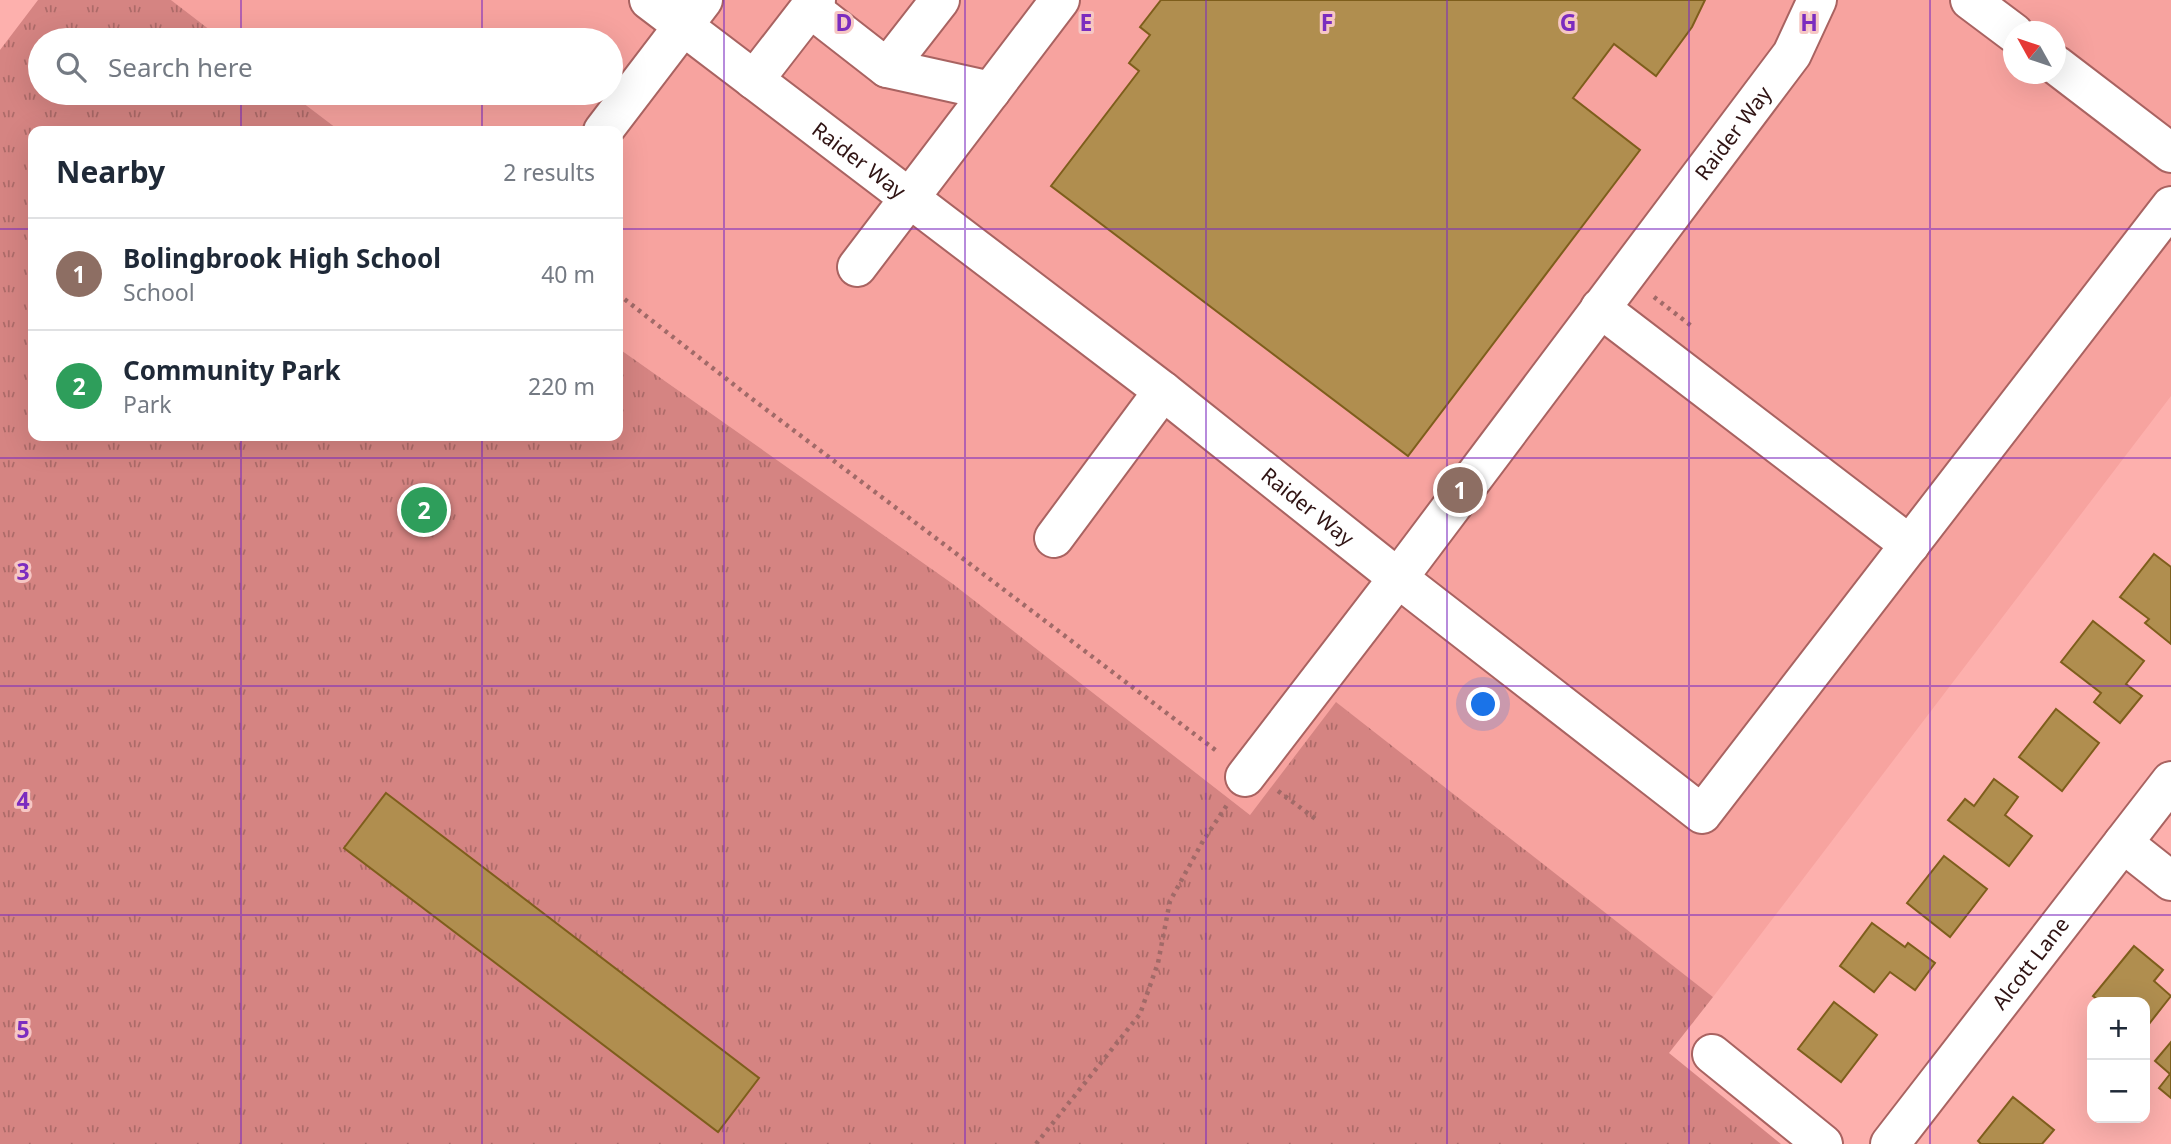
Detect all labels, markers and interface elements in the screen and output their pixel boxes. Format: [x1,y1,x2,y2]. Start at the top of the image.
text: D [836,6,852,38]
text: E [1080,6,1092,38]
text: F [1321,6,1333,38]
text: G [1560,6,1576,38]
text: H [1800,6,1818,38]
north arrow [2003,21,2066,84]
search box [28,28,623,105]
icon: search [52,48,90,86]
text: Search here [108,49,253,85]
street label: Raider Way [1688,80,1777,186]
street label: Raider Way [807,115,912,205]
text: Nearby [56,151,165,192]
text: 2 results [503,156,595,188]
text: Bolingbrook High School [123,240,441,276]
text: 1 [72,258,86,290]
text: 40 m [541,258,595,290]
text: School [123,276,195,308]
text: Community Park [123,352,341,388]
text: 2 [72,370,86,402]
text: 220 m [528,370,595,402]
text: Park [123,388,172,420]
street label: Raider Way [1256,461,1360,552]
pin: 1 [1437,464,1483,516]
pin: 2 [401,484,447,536]
text: 3 [16,555,30,587]
your location [1466,687,1500,721]
text: 4 [16,784,30,816]
street label: Alcott Lane [1985,911,2075,1015]
map controls [2087,997,2150,1123]
button: + [2087,997,2150,1060]
text: 5 [16,1013,30,1045]
button: − [2087,1060,2150,1123]

